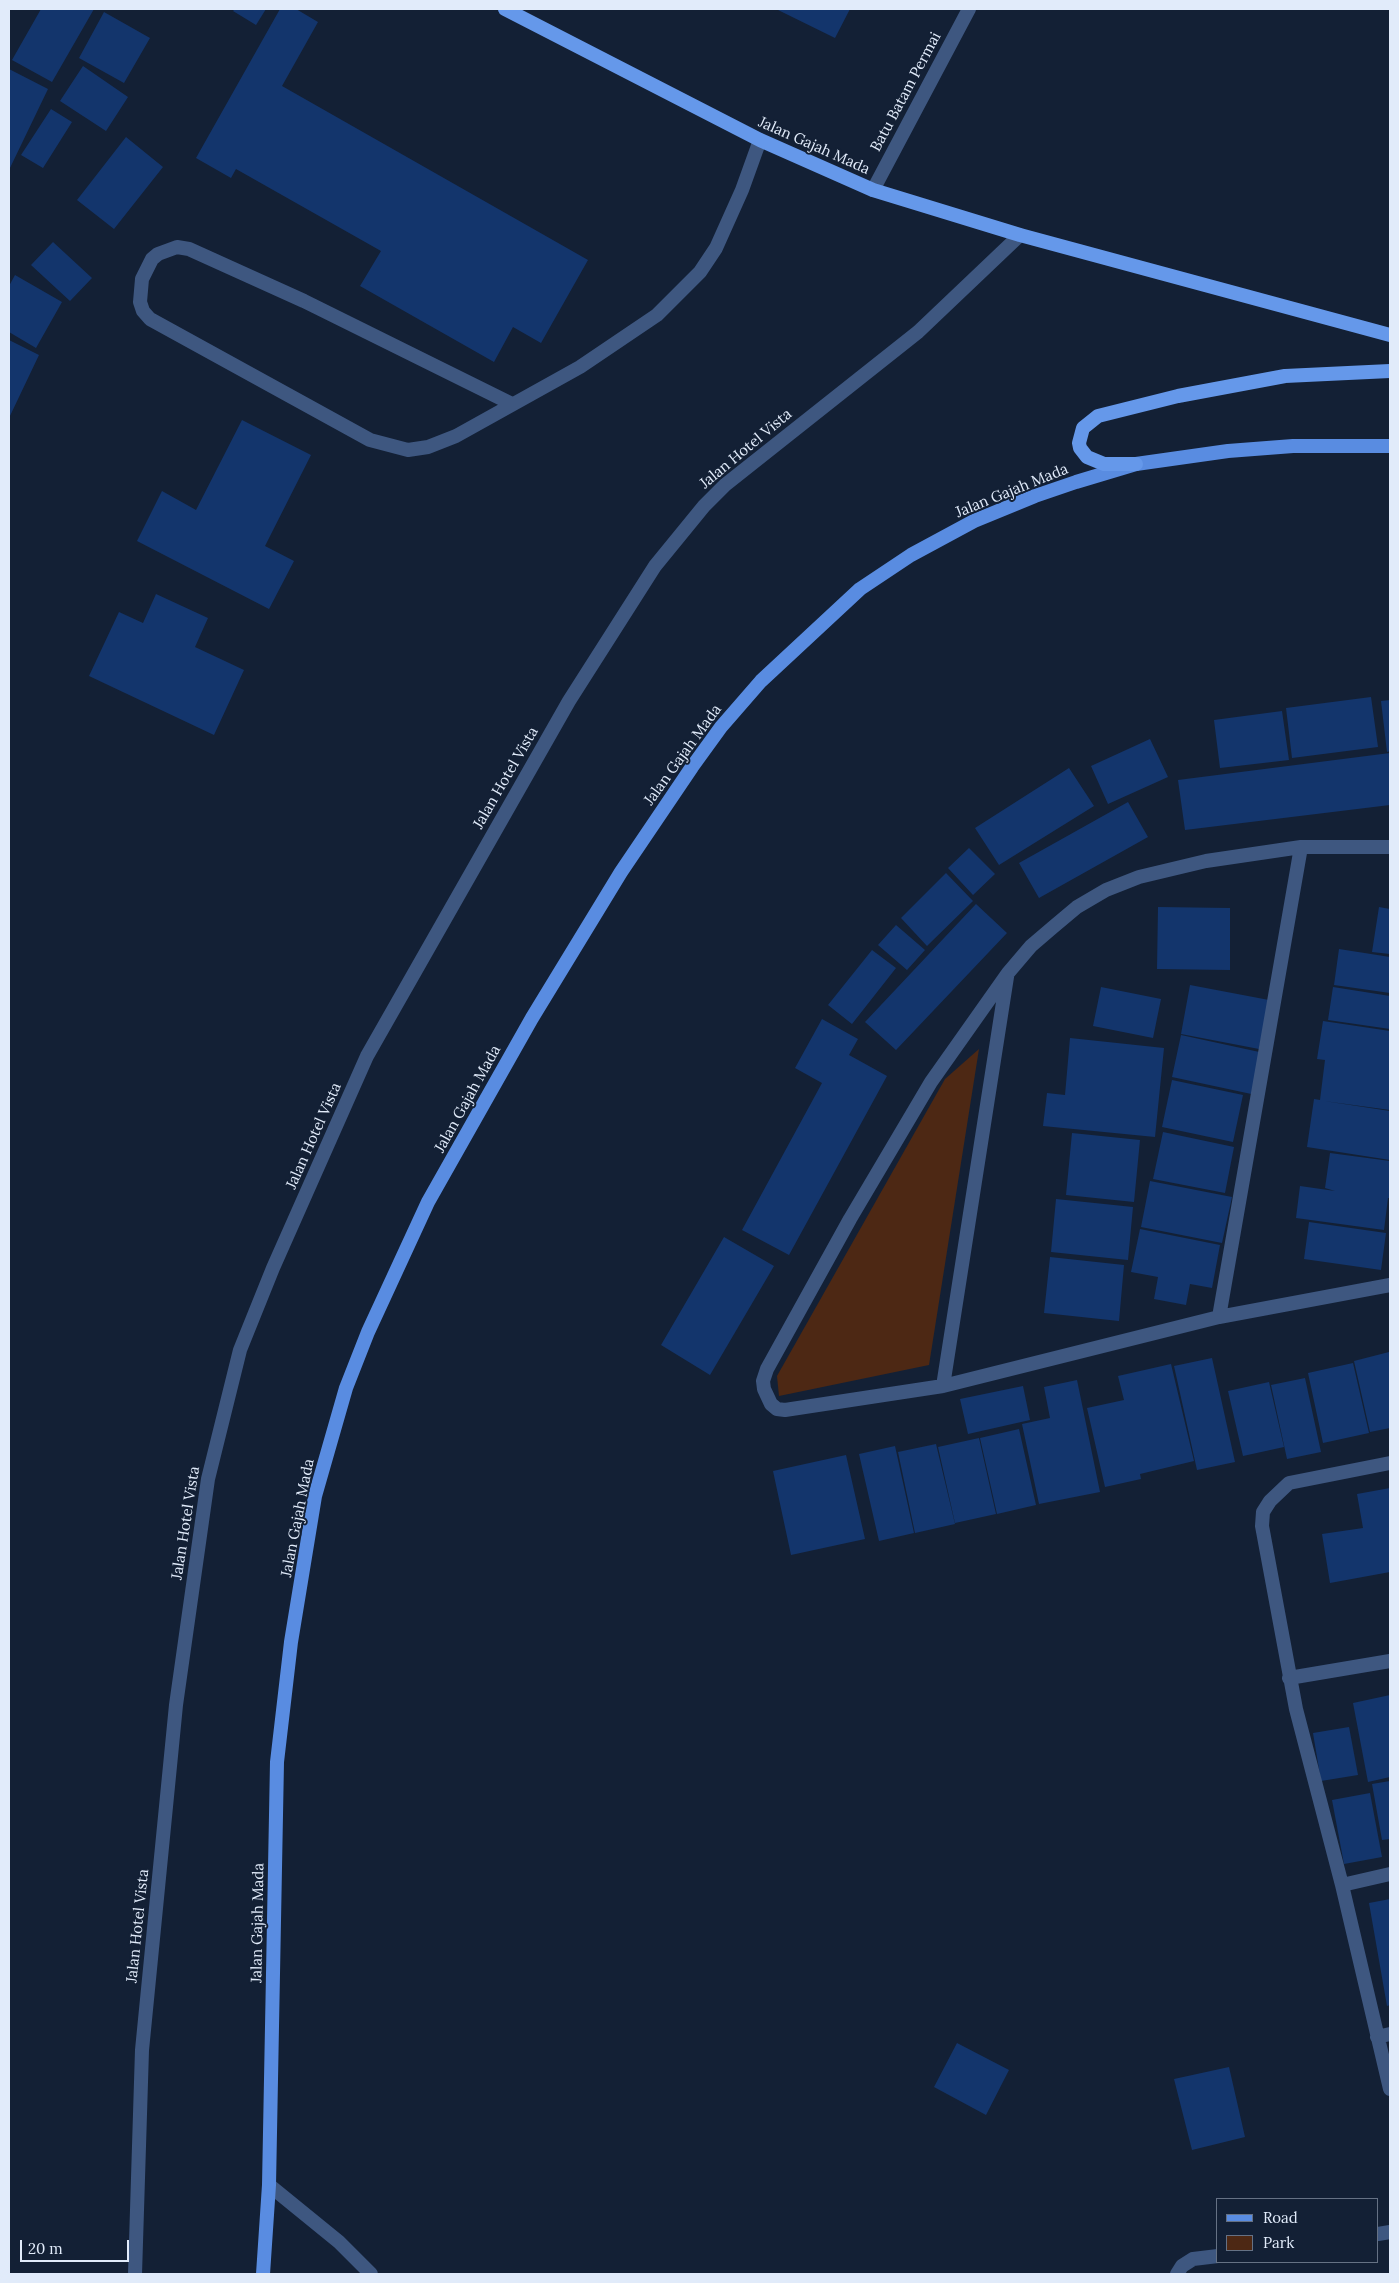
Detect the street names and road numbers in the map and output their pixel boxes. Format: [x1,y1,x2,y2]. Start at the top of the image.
street label: Batu Batam Permai [867,29,945,155]
street label: Jalan Gajah Mada [756,113,872,179]
street label: Jalan Hotel Vista [696,405,796,493]
street label: Jalan Gajah Mada [953,460,1071,522]
street label: Jalan Gajah Mada [640,701,726,809]
street label: Jalan Hotel Vista [470,724,542,832]
street label: Jalan Gajah Mada [431,1042,505,1156]
street label: Jalan Hotel Vista [283,1080,345,1192]
street label: Jalan Gajah Mada [278,1457,318,1579]
street label: Jalan Hotel Vista [168,1465,204,1581]
street label: Jalan Gajah Mada [248,1863,268,1983]
street label: Jalan Hotel Vista [123,1868,153,1984]

